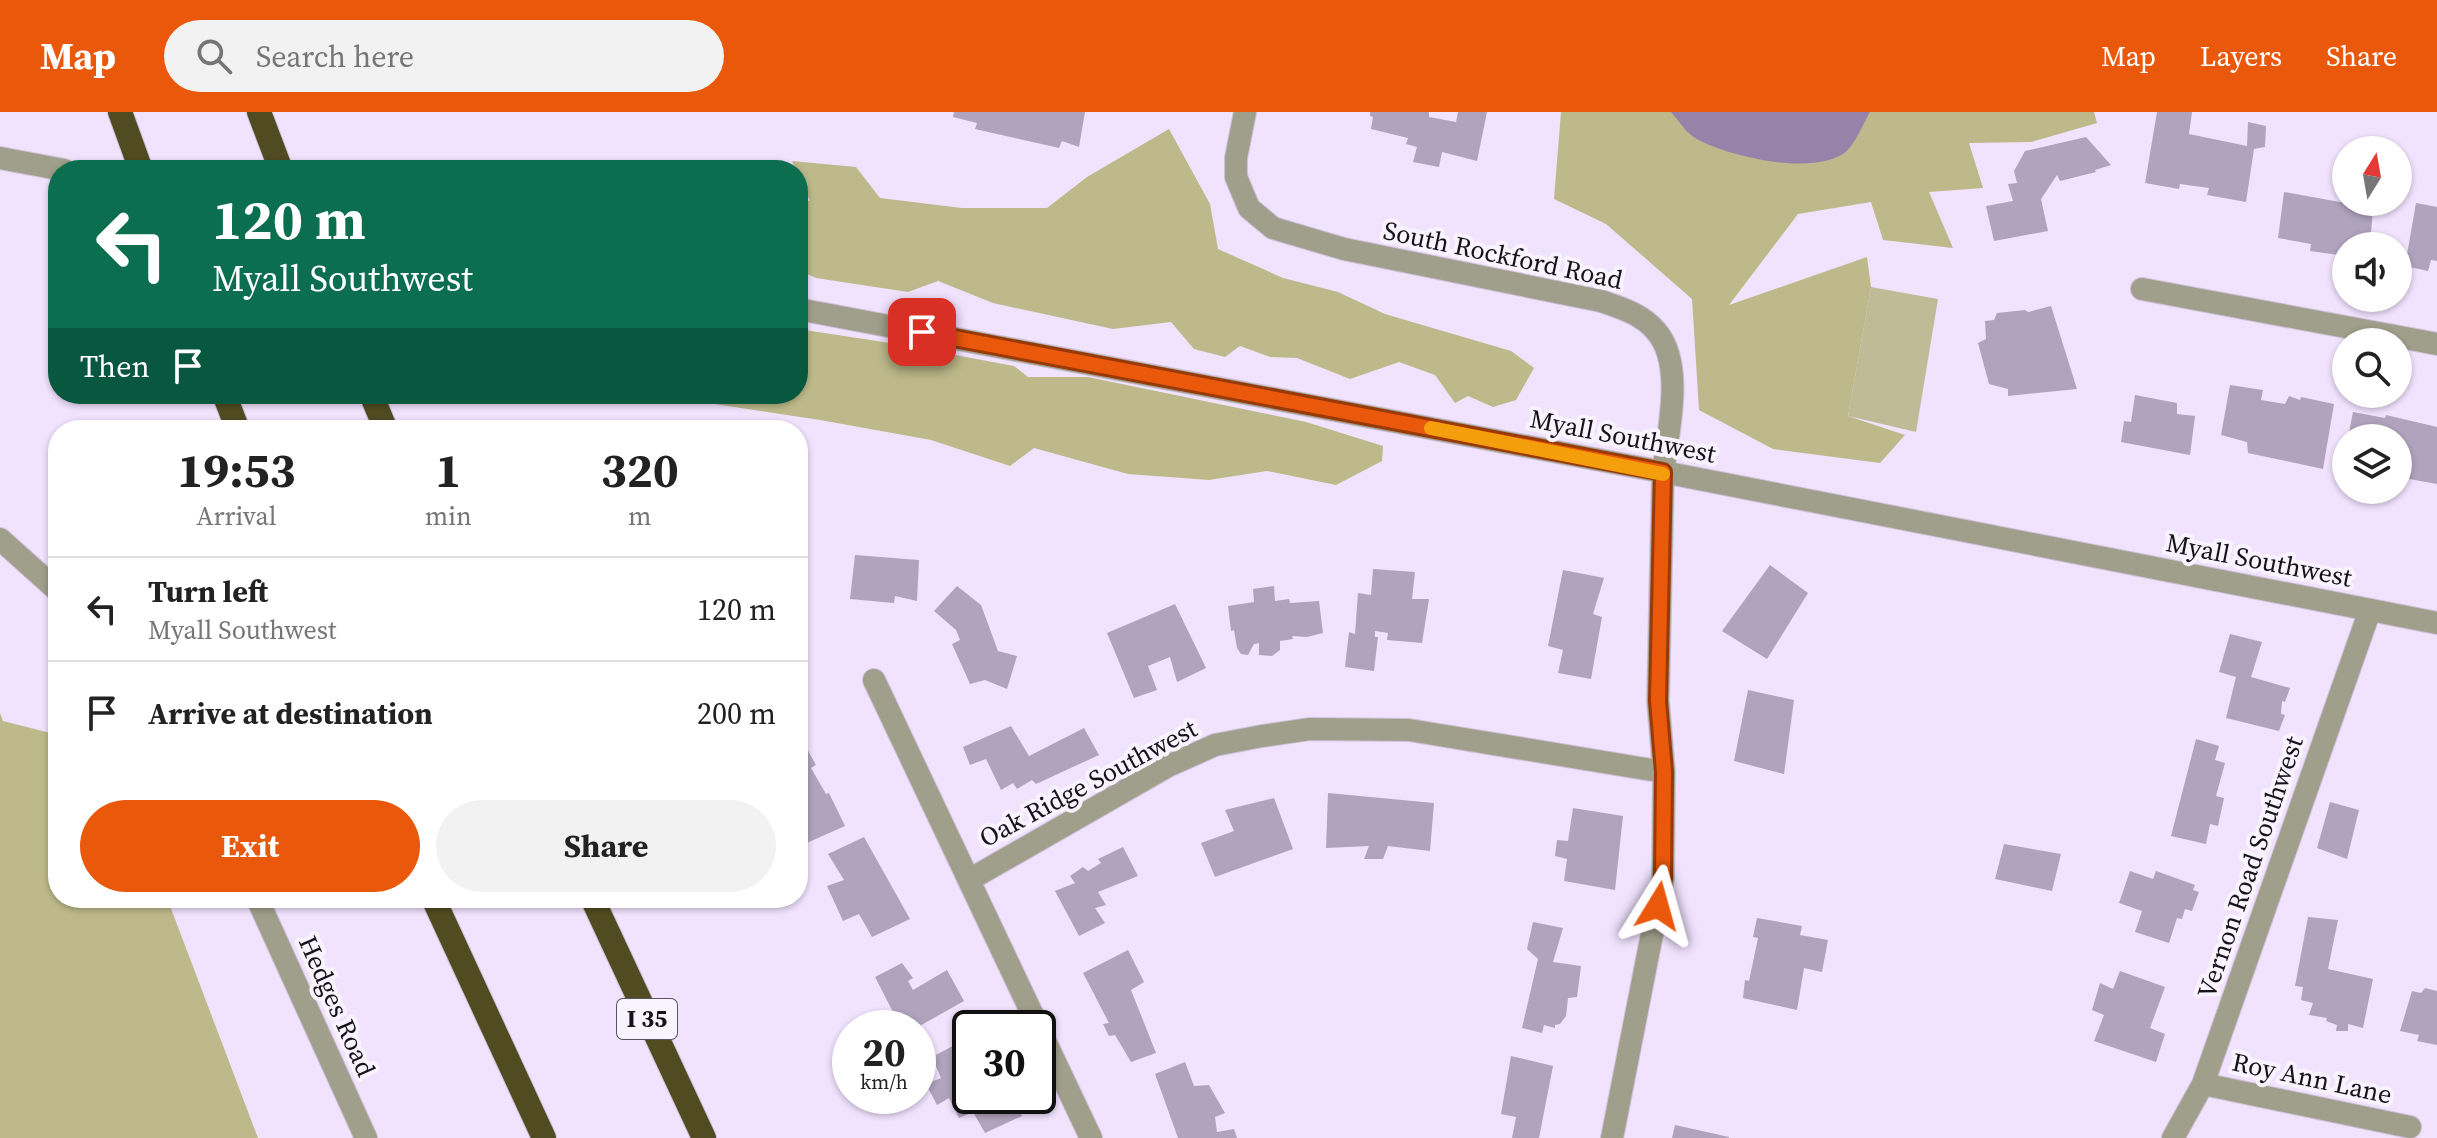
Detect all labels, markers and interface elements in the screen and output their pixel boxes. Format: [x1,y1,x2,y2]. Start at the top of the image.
search box [164,20,724,92]
text: Map [40,30,116,82]
icon: search [192,34,236,78]
text: Search here [256,36,414,77]
text: Map [2101,37,2156,75]
text: Layers [2200,37,2282,75]
text: Share [2326,37,2397,75]
north arrow [2332,136,2412,216]
map controls [2332,136,2412,504]
text: 120 m [212,181,366,258]
icon: left [80,192,184,296]
street label: South Rockford Road [1380,212,1626,298]
button: sound [2332,232,2412,312]
text: Myall Southwest [212,254,473,303]
pin [888,298,956,366]
icon: arrive [900,310,944,354]
button: search [2332,328,2412,408]
icon: arrive [166,344,210,388]
text: Then [80,346,150,387]
street label: Myall Southwest [1527,400,1719,472]
button: layers [2332,424,2412,504]
text: 19:53 [177,437,296,503]
text: 1 [435,437,461,503]
text: 320 [601,437,679,503]
text: Arrival [196,498,277,534]
text: min [425,498,472,534]
text: m [628,498,652,534]
street label: Myall Southwest [2163,524,2355,596]
text: Turn left [148,571,268,612]
icon: left [80,587,124,631]
text: 120 m [697,589,776,630]
text: Myall Southwest [148,612,336,648]
icon: arrive [80,691,124,735]
text: Arrive at destination [148,693,433,734]
text: 200 m [697,693,776,734]
street label: Oak Ridge Southwest [973,710,1204,856]
street label: Vernon Road Southwest [2188,731,2312,1003]
button: Exit [80,800,420,892]
button: Share [436,800,776,892]
position arrow [1616,864,1700,948]
street label: Hedges Road [290,930,384,1082]
road number: I 35 [617,999,677,1039]
speed limit sign: 30 [952,1010,1056,1114]
text: 20 [862,1025,906,1079]
street label: Roy Ann Lane [2229,1043,2395,1113]
text: km/h [860,1068,908,1096]

